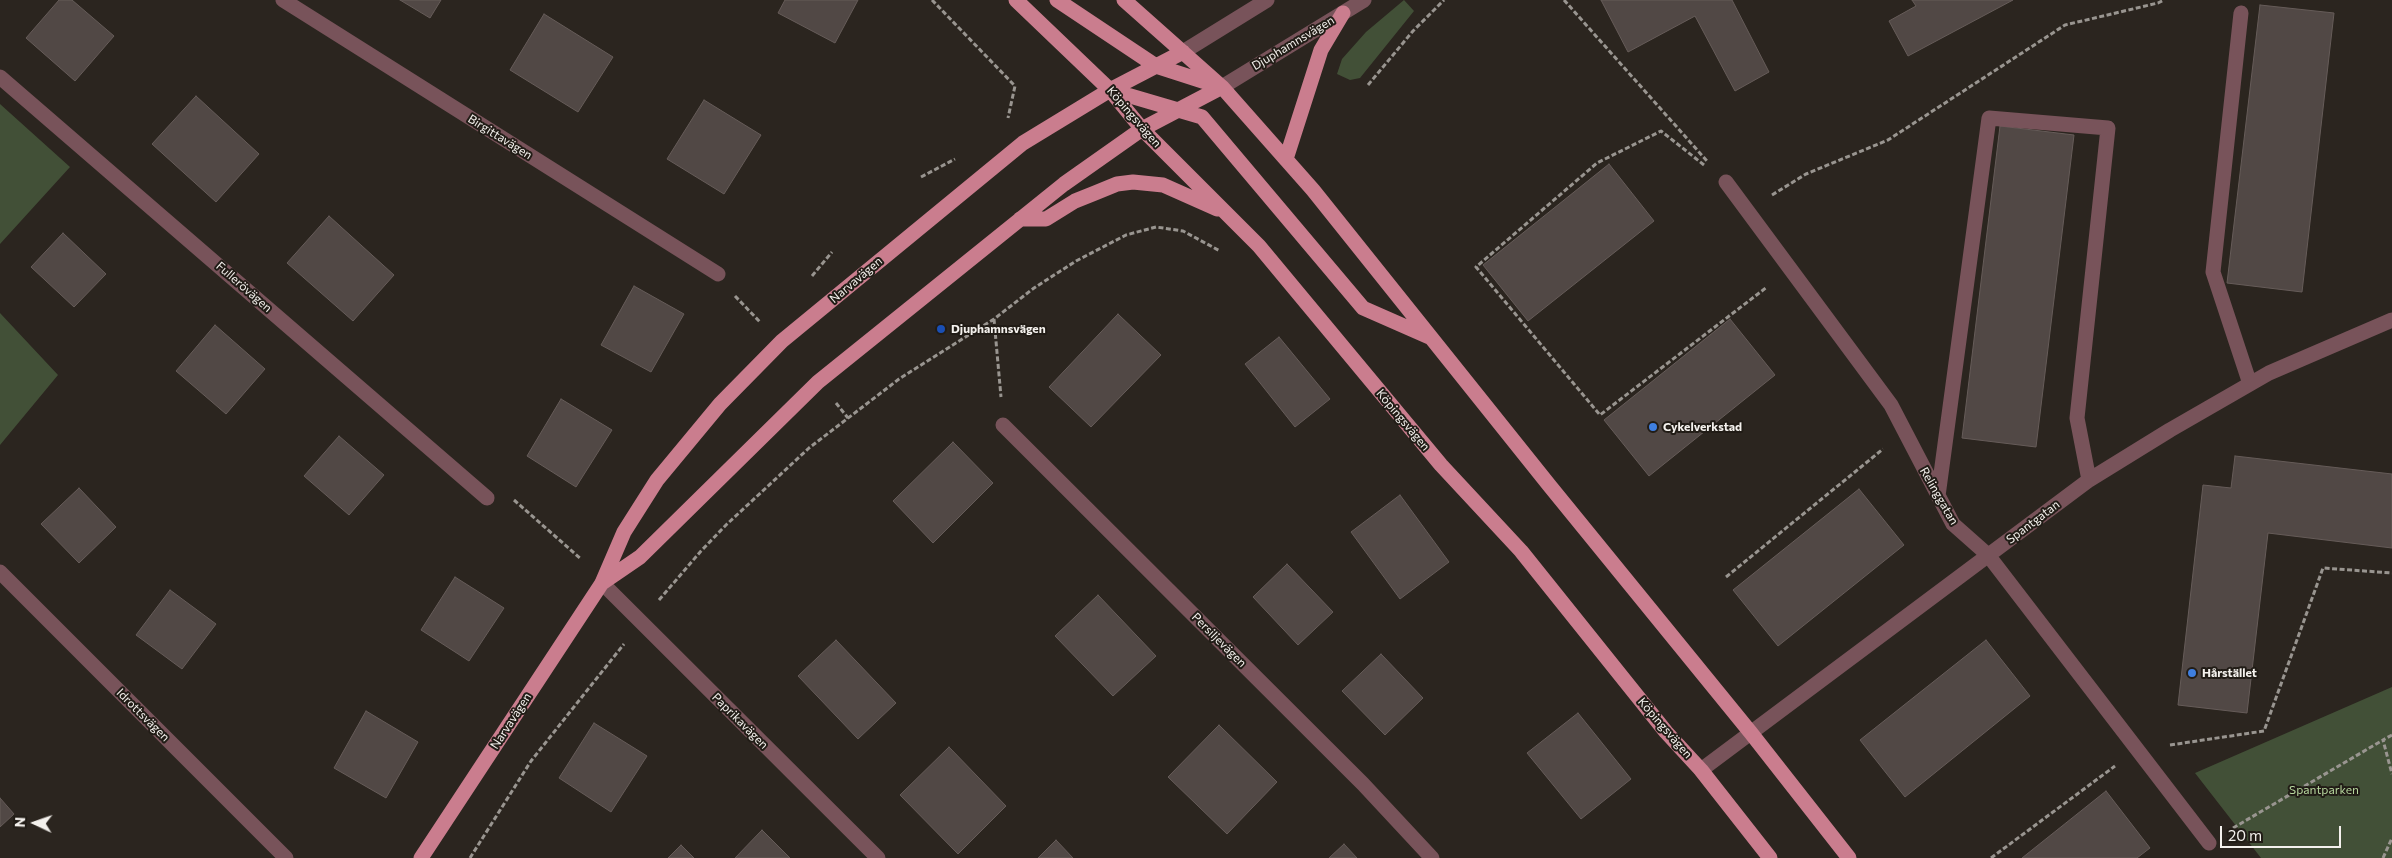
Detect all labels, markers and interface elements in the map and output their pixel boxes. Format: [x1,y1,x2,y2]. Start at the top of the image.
street label: Djuphamnsvägen [1249,13,1337,73]
street label: Köpingsvägen [1104,84,1164,150]
street label: Birgittavägen [465,112,535,162]
street label: Narvavägen [827,254,885,306]
street label: Fullerövägen [213,259,275,315]
place label: Djuphamnsvägen [951,322,1046,336]
marker: Djuphamnsvägen [935,323,947,335]
street label: Köpingsvägen [1373,386,1433,454]
place label: Cykelverkstad [1663,420,1742,434]
marker: Cykelverkstad [1647,421,1659,433]
street label: Relinggatan [1917,465,1961,527]
street label: Spantgatan [2004,497,2062,547]
street label: Persiljevägen [1189,610,1249,670]
place label: Hårstället [2202,666,2257,680]
marker: Hårstället [2186,667,2198,679]
street label: Idrottsvägen [114,686,172,744]
street label: Narvavägen [487,690,535,752]
street label: Paprikavägen [709,690,771,752]
street label: Köpingsvägen [1635,695,1695,761]
park label: Spantparken [2289,783,2359,797]
north arrow [10,798,60,848]
scale bar [2222,816,2343,848]
text: N [11,817,28,828]
text: 20 m [2228,826,2262,844]

